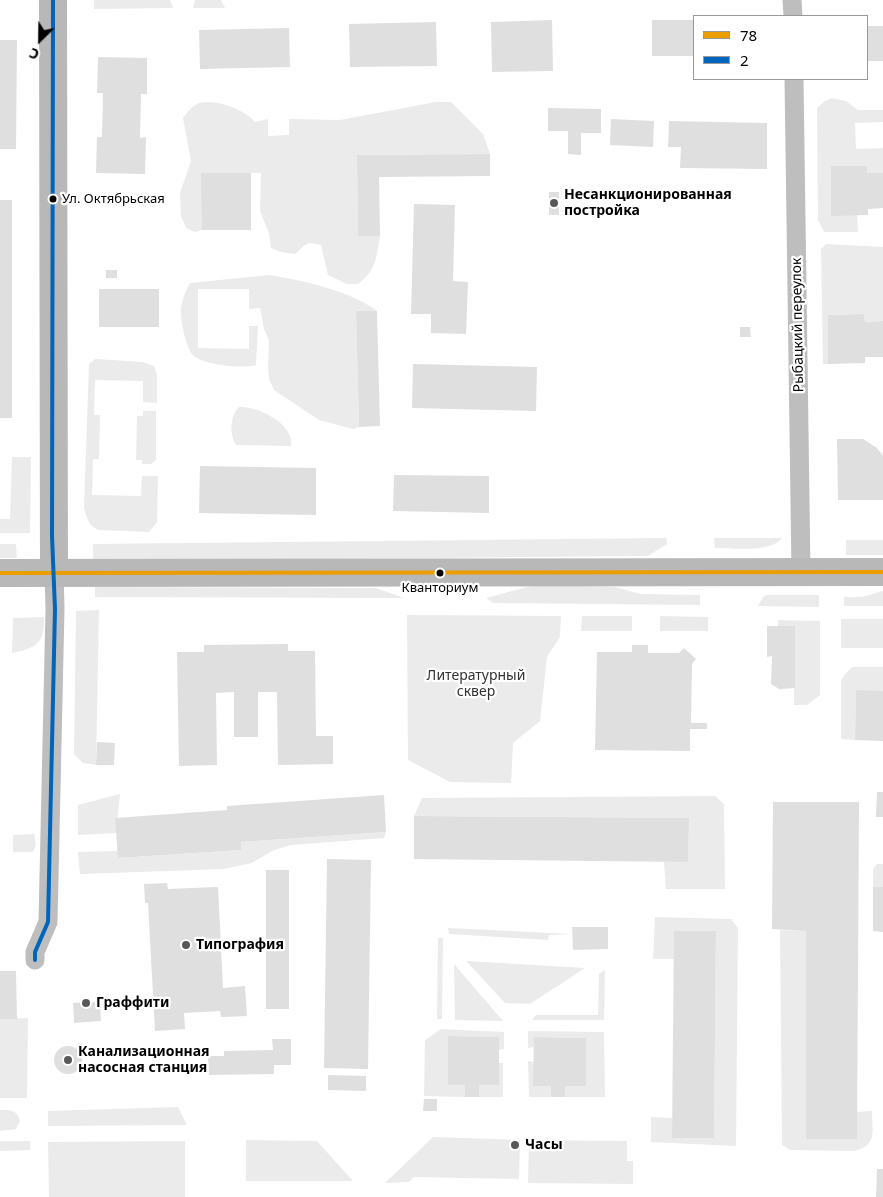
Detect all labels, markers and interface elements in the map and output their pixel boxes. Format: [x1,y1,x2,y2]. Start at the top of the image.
north arrow [15,15,65,65]
legend [693,15,868,80]
text: 78 [740,25,757,45]
text: С [26,44,42,65]
text: 2 [740,50,749,70]
place label: Несанкционированная постройка [564,187,732,220]
place label: Ул. Октябрьская [62,191,165,207]
marker: Ул. Октябрьская [48,194,58,204]
marker: Несанкционированная постройка [548,197,560,209]
street label: Рыбацкий переулок [788,258,808,392]
marker: Кванториум [435,568,445,578]
place label: Кванториум [402,580,478,596]
park label: Литературный сквер [427,668,525,700]
place label: Типография [196,937,284,953]
marker: Типография [180,939,192,951]
place label: Граффити [96,995,169,1011]
marker: Граффити [80,997,92,1009]
place label: Канализационная насосная станция [78,1044,210,1076]
marker: Канализационная насосная станция [62,1054,74,1066]
place label: Часы [525,1137,563,1153]
marker: Часы [509,1139,521,1151]

